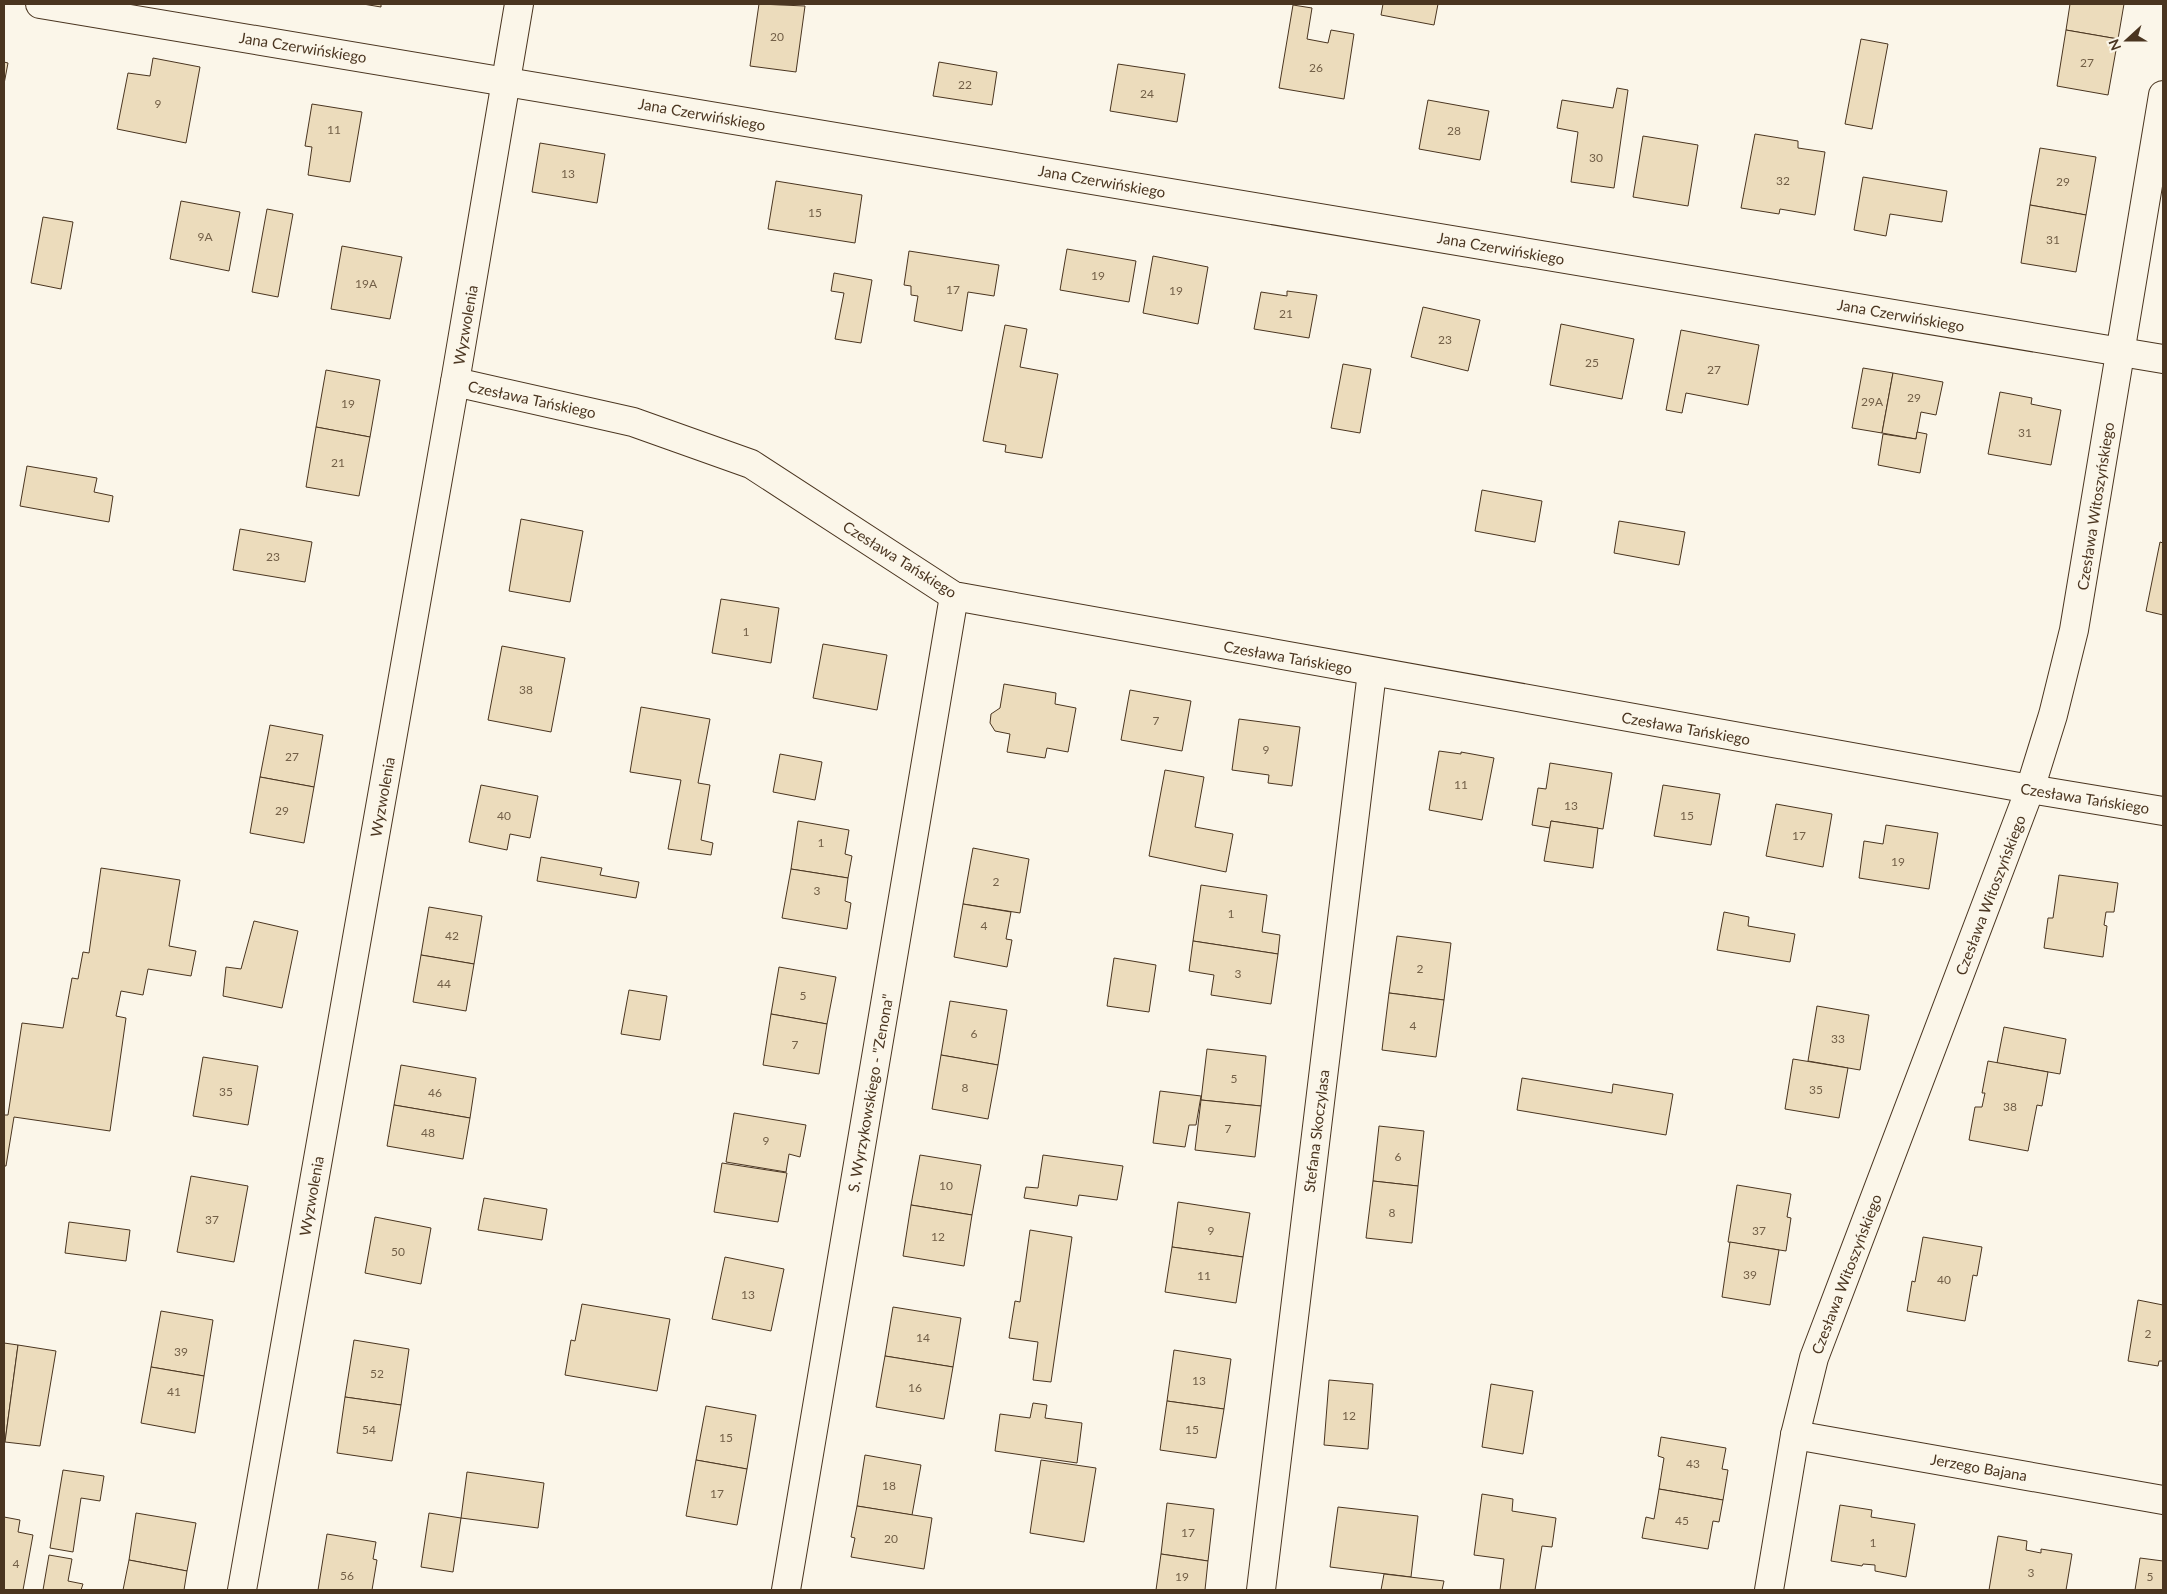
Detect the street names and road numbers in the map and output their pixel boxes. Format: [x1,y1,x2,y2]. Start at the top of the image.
street label: Jana Czerwińskiego [238,28,368,66]
street label: Jana Czerwińskiego [637,94,767,134]
street label: Jana Czerwińskiego [1037,161,1167,201]
street label: Jana Czerwińskiego [1436,228,1566,268]
street label: Wyzwolenia [449,284,481,366]
street label: Jana Czerwińskiego [1836,295,1966,335]
street label: Czesława Tańskiego [466,377,598,421]
street label: Czesława Witoszyńskiego [2073,421,2117,591]
street label: Czesława Tańskiego [840,517,960,601]
street label: Czesława Tańskiego [1222,637,1354,677]
street label: Czesława Tańskiego [1620,708,1752,748]
street label: Wyzwolenia [366,756,398,838]
street label: Czesława Tańskiego [2019,779,2151,817]
street label: Czesława Witoszyńskiego [1951,812,2029,978]
street label: S. Wyrzykowskiego - "Zenona" [844,992,896,1194]
street label: Stefana Skoczylasa [1300,1069,1332,1193]
street label: Wyzwolenia [295,1155,327,1237]
street label: Czesława Witoszyńskiego [1807,1191,1885,1357]
street label: Jerzego Bajana [1929,1450,2029,1484]

